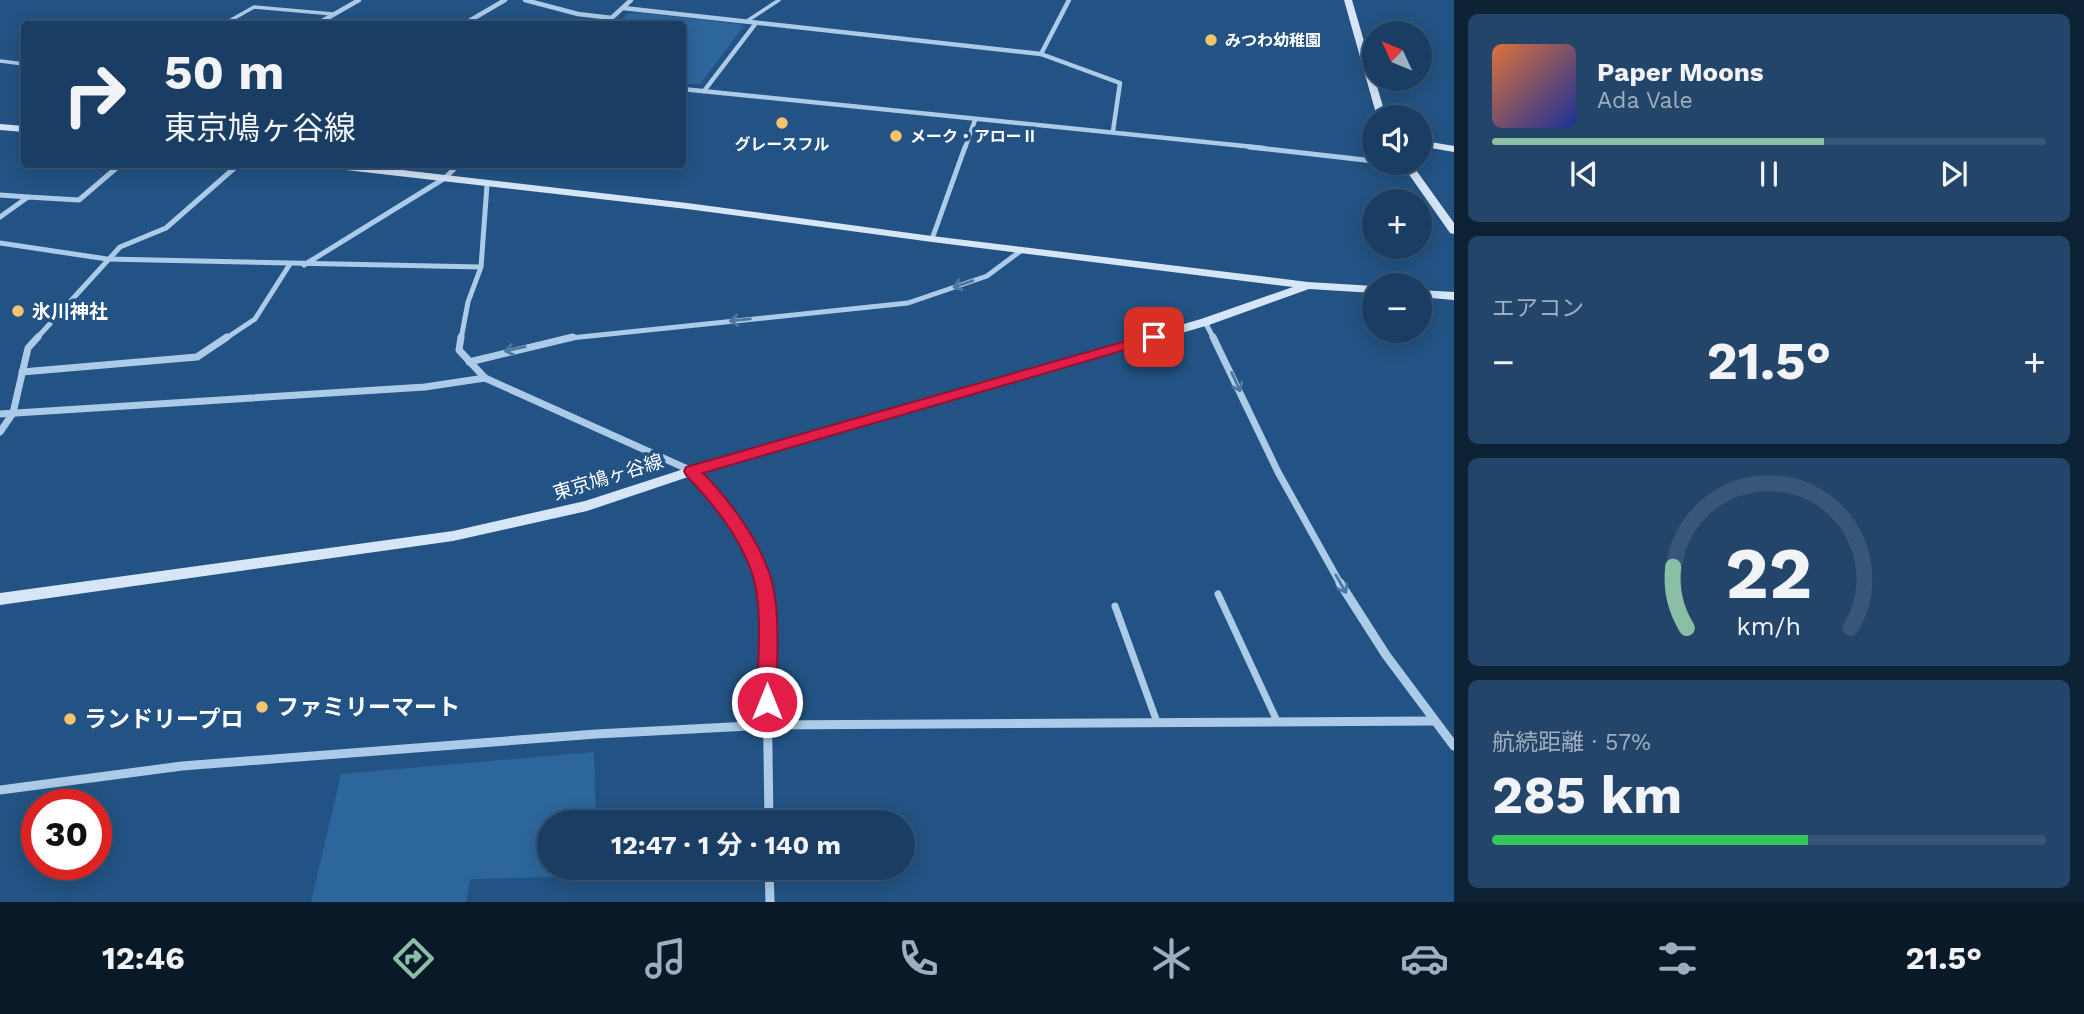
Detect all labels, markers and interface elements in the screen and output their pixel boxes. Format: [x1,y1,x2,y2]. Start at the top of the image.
north arrow [1362,21,1432,91]
map controls [1362,21,1432,343]
place label: みつわ幼稚園 [1225,31,1321,50]
marker: みつわ幼稚園 [1203,32,1219,48]
text: 50 m [164,43,284,101]
icon: right [49,49,140,140]
text: Paper Moons [1597,57,1764,87]
text: Ada Vale [1597,87,1693,114]
button: sound [1362,105,1432,175]
text: 東京鳩ヶ谷線 [164,109,356,147]
marker: グレースフル [774,115,790,131]
place label: メーク・アローⅡ [910,127,1038,146]
marker: メーク・アローⅡ [888,128,904,144]
place label: グレースフル [734,135,830,154]
icon: previous [1565,155,1603,193]
icon: pause [1750,155,1788,193]
icon: next [1935,155,1973,193]
button: + [1362,189,1432,259]
button: − [1362,273,1432,343]
one-way arrow [953,279,975,291]
text: エアコン [1492,295,1584,322]
place label: 氷川神社 [32,300,108,323]
marker: 氷川神社 [10,303,26,319]
pin [1124,307,1184,367]
one-way arrow [729,314,752,327]
icon: arrive [1135,318,1173,356]
text: 21.5° [1707,331,1831,392]
text: − [1492,340,1515,384]
text: + [2023,340,2046,384]
one-way arrow [504,343,526,356]
one-way arrow [1230,371,1243,392]
street label: 東京鳩ヶ谷線 [550,449,666,505]
text: 22 [1726,530,1812,616]
one-way arrow [1334,573,1348,593]
text: km/h [1737,612,1801,641]
position arrow [730,665,804,739]
place label: ファミリーマート [276,694,460,721]
marker: ファミリーマート [254,699,270,715]
place label: ランドリープロ [84,706,244,733]
marker: ランドリープロ [62,711,78,727]
text: 航続距離 · 57% [1492,729,1651,756]
text: 285 km [1492,765,1682,826]
speed limit sign: 30 [21,789,112,880]
text: 12:47 · 1 分 · 140 m [611,830,841,860]
icon: directions [389,934,438,983]
icon: music [641,934,690,983]
icon: phone [894,934,943,983]
icon: climate [1147,934,1196,983]
icon: car [1400,934,1449,983]
icon: filters [1653,934,1702,983]
text: 12:46 [102,939,185,977]
text: 21.5° [1905,939,1982,977]

